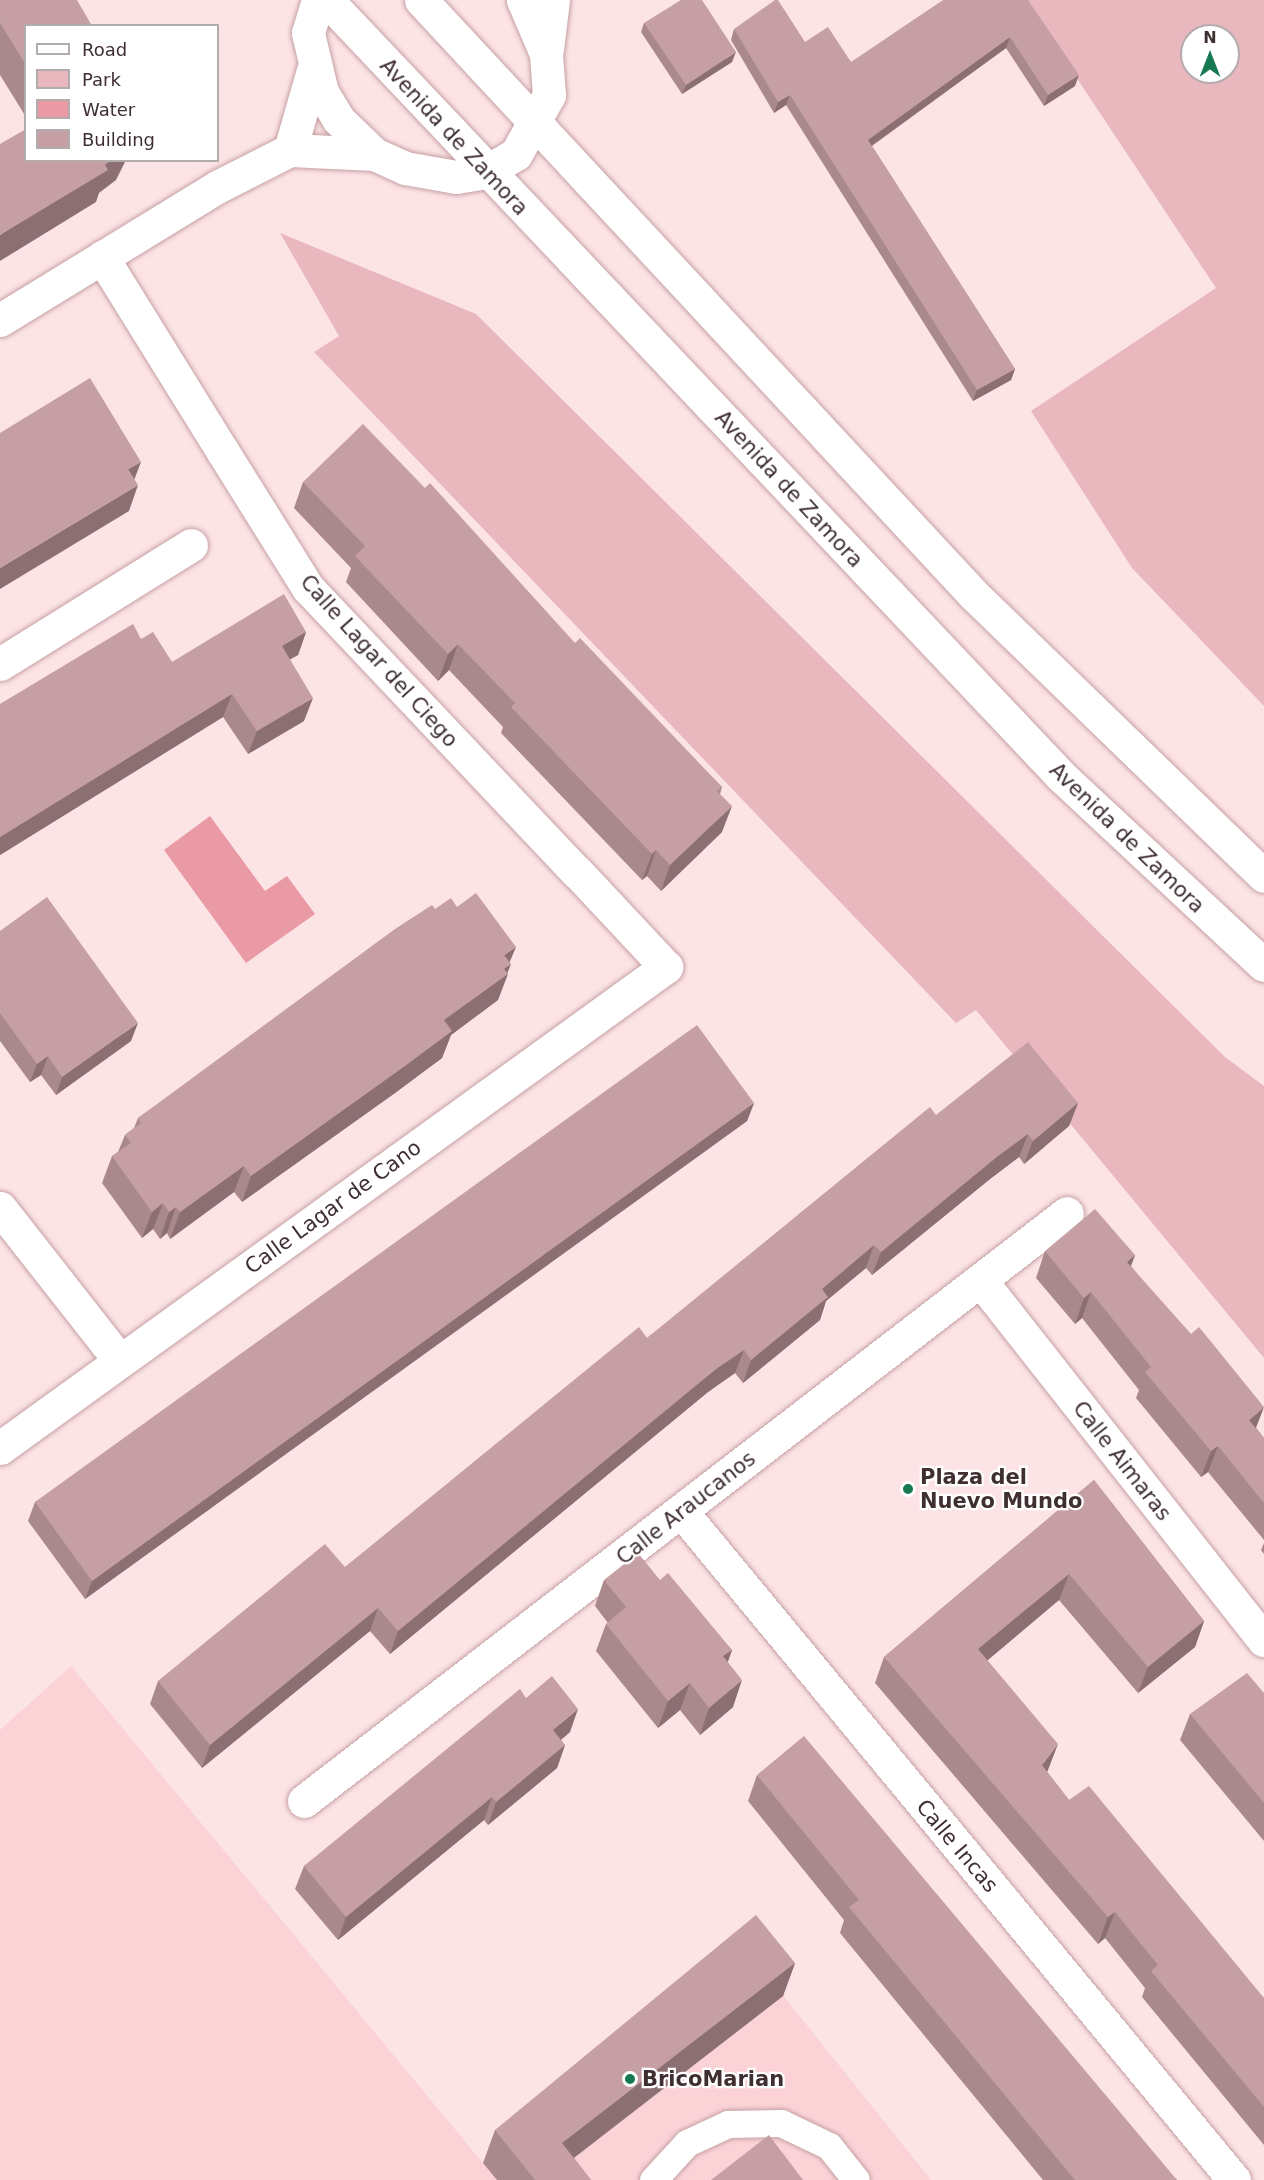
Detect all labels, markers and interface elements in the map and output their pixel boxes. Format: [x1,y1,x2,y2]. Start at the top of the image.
legend [24,24,219,162]
north arrow [1180,24,1240,84]
text: N [1203,28,1217,47]
text: Road [82,39,127,60]
street label: Avenida de Zamora [375,53,533,221]
text: Park [82,69,121,90]
text: Water [82,99,135,120]
text: Building [82,129,155,150]
street label: Avenida de Zamora [710,405,868,573]
street label: Calle Lagar del Ciego [295,570,463,752]
street label: Avenida de Zamora [1044,758,1210,918]
street label: Calle Lagar de Cano [240,1135,426,1279]
street label: Calle Aimaras [1068,1396,1176,1526]
street label: Calle Araucanos [611,1446,761,1570]
place label: Plaza del Nuevo Mundo [920,1464,1082,1514]
marker: Plaza del Nuevo Mundo [901,1482,915,1496]
street label: Calle Incas [911,1794,1003,1898]
place label: BricoMarian [642,2066,784,2092]
marker: BricoMarian [623,2072,637,2086]

